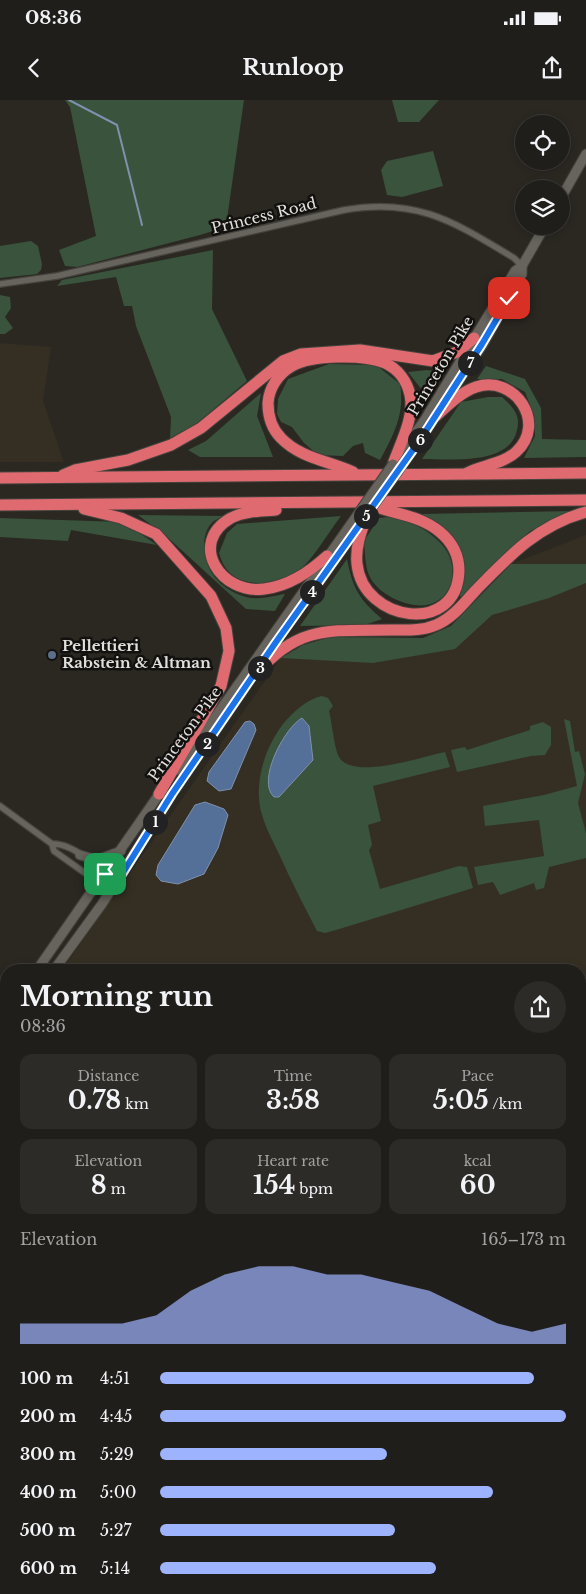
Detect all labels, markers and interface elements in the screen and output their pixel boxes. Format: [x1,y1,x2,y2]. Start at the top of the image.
text: 08:36 [25,6,82,29]
icon: back [20,54,48,82]
text: Runloop [242,54,344,81]
icon: share [538,54,566,82]
map controls [515,115,570,235]
button: locate [515,115,570,170]
button: layers [515,180,570,235]
street label: Princess Road [209,193,318,238]
pin [488,277,530,319]
icon: check [495,284,523,312]
street label: Princeton Pike [403,313,478,419]
pin: 7 [458,350,482,376]
text: 7 [467,354,474,372]
pin: 6 [408,428,432,452]
text: 6 [416,431,425,449]
pin: 5 [354,504,378,528]
text: 5 [362,507,371,525]
pin: 4 [300,580,324,604]
text: 4 [308,583,317,601]
place label: Pellettieri Rabstein & Altman [62,636,211,672]
marker: Pellettieri Rabstein & Altman [46,649,58,661]
pin: 3 [248,656,272,680]
text: 3 [256,659,265,677]
street label: Princeton Pike [144,683,225,785]
pin: 2 [194,732,220,756]
text: 2 [203,735,212,753]
pin: 1 [142,810,168,834]
text: 1 [152,813,159,831]
pin [84,853,126,895]
icon: arrive [91,860,119,888]
text: Morning run [20,979,213,1014]
button: share [514,981,566,1033]
text: 08:36 [20,1016,66,1036]
text: Distance [77,1067,139,1085]
text: Time [274,1067,312,1085]
text: Pace [461,1067,494,1085]
text: 0.78 [68,1085,121,1116]
text: 3:58 [266,1085,320,1116]
text: 5:05 [433,1085,489,1116]
text: km [121,1095,149,1113]
text: /km [489,1095,522,1113]
text: Elevation [75,1152,142,1170]
text: Heart rate [257,1152,329,1170]
text: kcal [464,1152,492,1170]
text: 8 [91,1170,107,1201]
text: 154 [253,1170,295,1201]
text: 60 [460,1170,496,1201]
text: m [107,1180,126,1198]
text: bpm [295,1180,333,1198]
text: Elevation [20,1229,97,1249]
text: 165–173 m [481,1229,566,1249]
text: 100 m [20,1368,73,1388]
text: 4:51 [100,1368,130,1388]
text: 200 m [20,1406,77,1426]
text: 4:45 [100,1406,132,1426]
text: 300 m [20,1444,76,1464]
text: 5:29 [100,1444,134,1464]
text: 400 m [20,1482,77,1502]
text: 5:00 [100,1482,137,1502]
text: 500 m [20,1520,76,1540]
text: 5:27 [100,1520,132,1540]
text: 600 m [20,1558,77,1578]
text: 5:14 [100,1558,130,1578]

